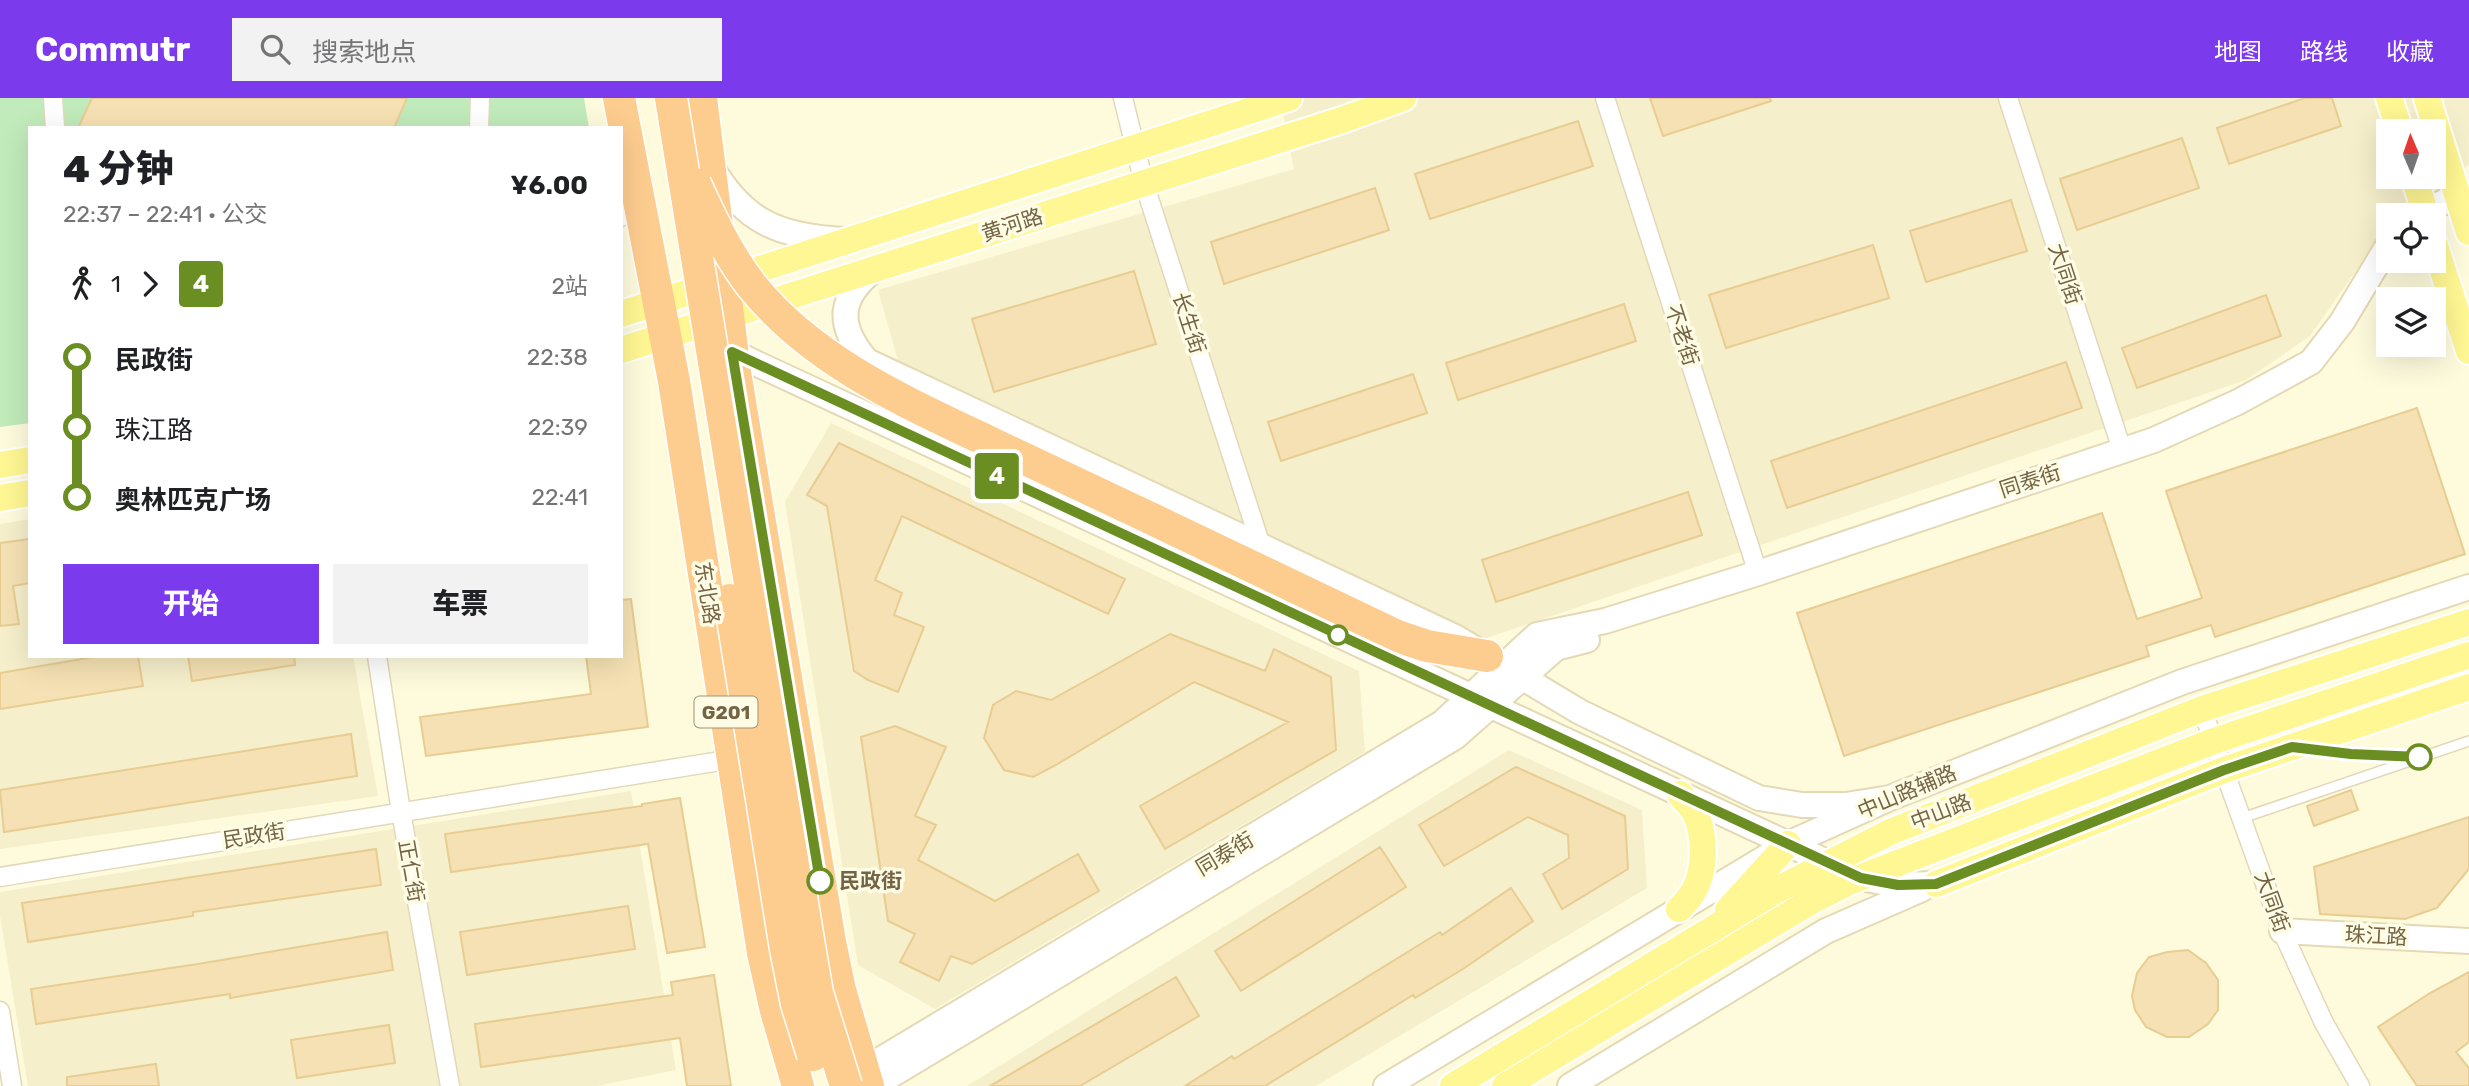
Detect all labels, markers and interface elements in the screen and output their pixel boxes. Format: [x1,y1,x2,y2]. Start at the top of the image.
search box [232,18,722,81]
text: Commutr [35,30,190,69]
icon: search [256,30,294,68]
text: 搜索地点 [312,37,416,68]
text: 地图 [2214,38,2262,66]
text: 路线 [2300,38,2348,66]
text: 收藏 [2386,38,2434,66]
north arrow [2376,119,2446,189]
map controls [2376,119,2446,357]
text: 4 分钟 [63,146,174,192]
text: ¥6.00 [511,170,588,201]
text: 22:37 – 22:41 · 公交 [63,200,267,228]
street label: 黄河路 [978,203,1046,246]
button: locate [2376,203,2446,273]
street label: 大同街 [2044,240,2087,308]
icon: walk [63,265,101,303]
icon: forward [131,265,169,303]
text: 1 [111,270,121,298]
text: 4 [193,270,209,298]
text: 2站 [551,272,588,300]
button: layers [2376,287,2446,357]
street label: 长生街 [1168,289,1211,357]
street label: 不老街 [1661,301,1704,369]
text: 22:38 [527,343,588,371]
text: 民政街 [115,345,193,376]
text: 22:39 [528,413,588,441]
text: 珠江路 [115,415,193,446]
line badge: 4 [974,453,1020,499]
street label: 同泰街 [1996,459,2064,502]
text: 4 [989,462,1005,490]
text: 22:41 [531,483,588,511]
text: 奥林匹克广场 [115,485,271,516]
street label: 东北路 [690,560,725,626]
button: 开始 [63,564,319,644]
button: 车票 [333,564,588,644]
unlabelled marker [1328,625,1348,645]
road number: G201 [694,696,758,727]
unlabelled marker [2406,744,2432,770]
street label: 中山路辅路 [1854,760,1960,824]
street label: 中山路 [1907,789,1975,835]
street label: 民政街 [221,818,287,853]
street label: 同泰街 [1191,827,1258,881]
street label: 正仁街 [394,838,429,904]
marker: 民政街 [807,868,833,894]
place label: 民政街 [839,868,902,893]
street label: 大同街 [2250,868,2295,936]
street label: 珠江路 [2344,921,2408,950]

